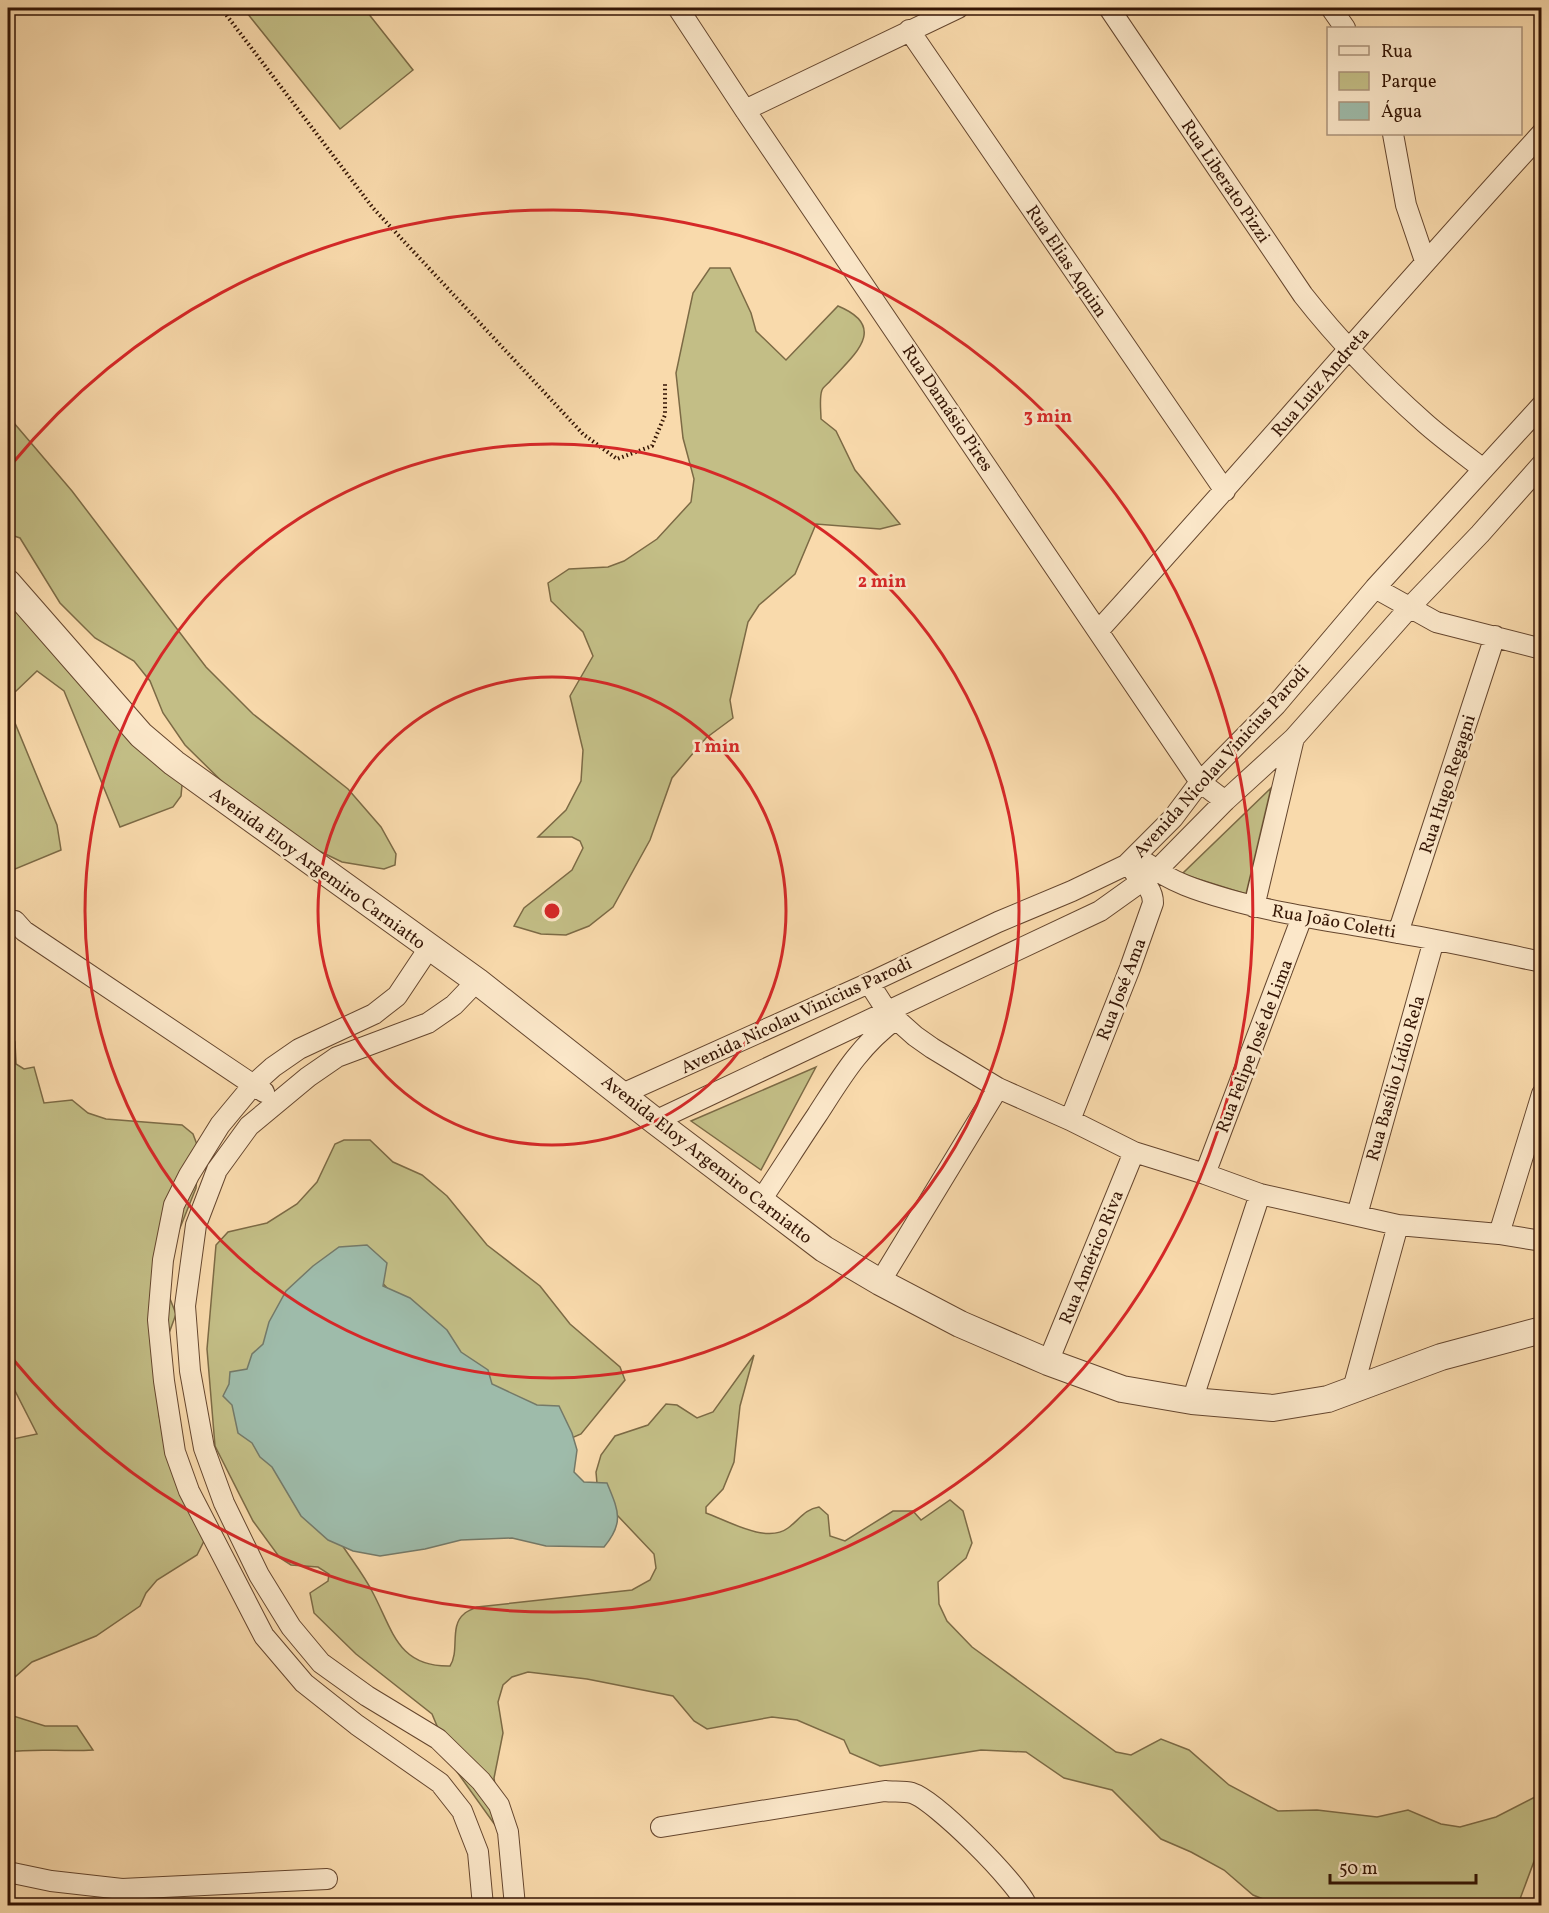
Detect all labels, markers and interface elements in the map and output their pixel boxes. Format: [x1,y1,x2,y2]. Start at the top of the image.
legend [1327,27,1522,135]
text: Rua [1381,40,1412,65]
text: Parque [1381,70,1436,95]
text: Água [1381,100,1422,125]
street label: Rua Liberato Pizzi [1174,115,1275,248]
street label: Rua Elias Aquim [1019,201,1113,323]
street label: Rua Luiz Andreta [1266,323,1376,443]
street label: Rua Damásio Pires [895,341,998,477]
text: 3 min [1024,405,1072,430]
text: 2 min [858,570,906,595]
street label: Avenida Nicolau Vinicius Parodi [1128,660,1316,864]
street label: Rua Hugo Regagni [1414,712,1483,857]
text: 1 min [694,735,740,760]
street label: Avenida Eloy Argemiro Carniatto [204,782,430,956]
street label: Rua João Coletti [1270,899,1398,946]
centre of rings [542,901,562,921]
street label: Rua José Ama [1091,935,1153,1044]
street label: Avenida Nicolau Vinicius Parodi [677,952,916,1081]
street label: Rua Felipe José de Lima [1211,956,1300,1137]
street label: Rua Basílio Lídio Rela [1361,993,1432,1164]
street label: Avenida Eloy Argemiro Carniatto [595,1070,817,1251]
street label: Rua Américo Riva [1054,1187,1131,1328]
scale bar [1330,1847,1476,1885]
text: 50 m [1339,1857,1378,1882]

